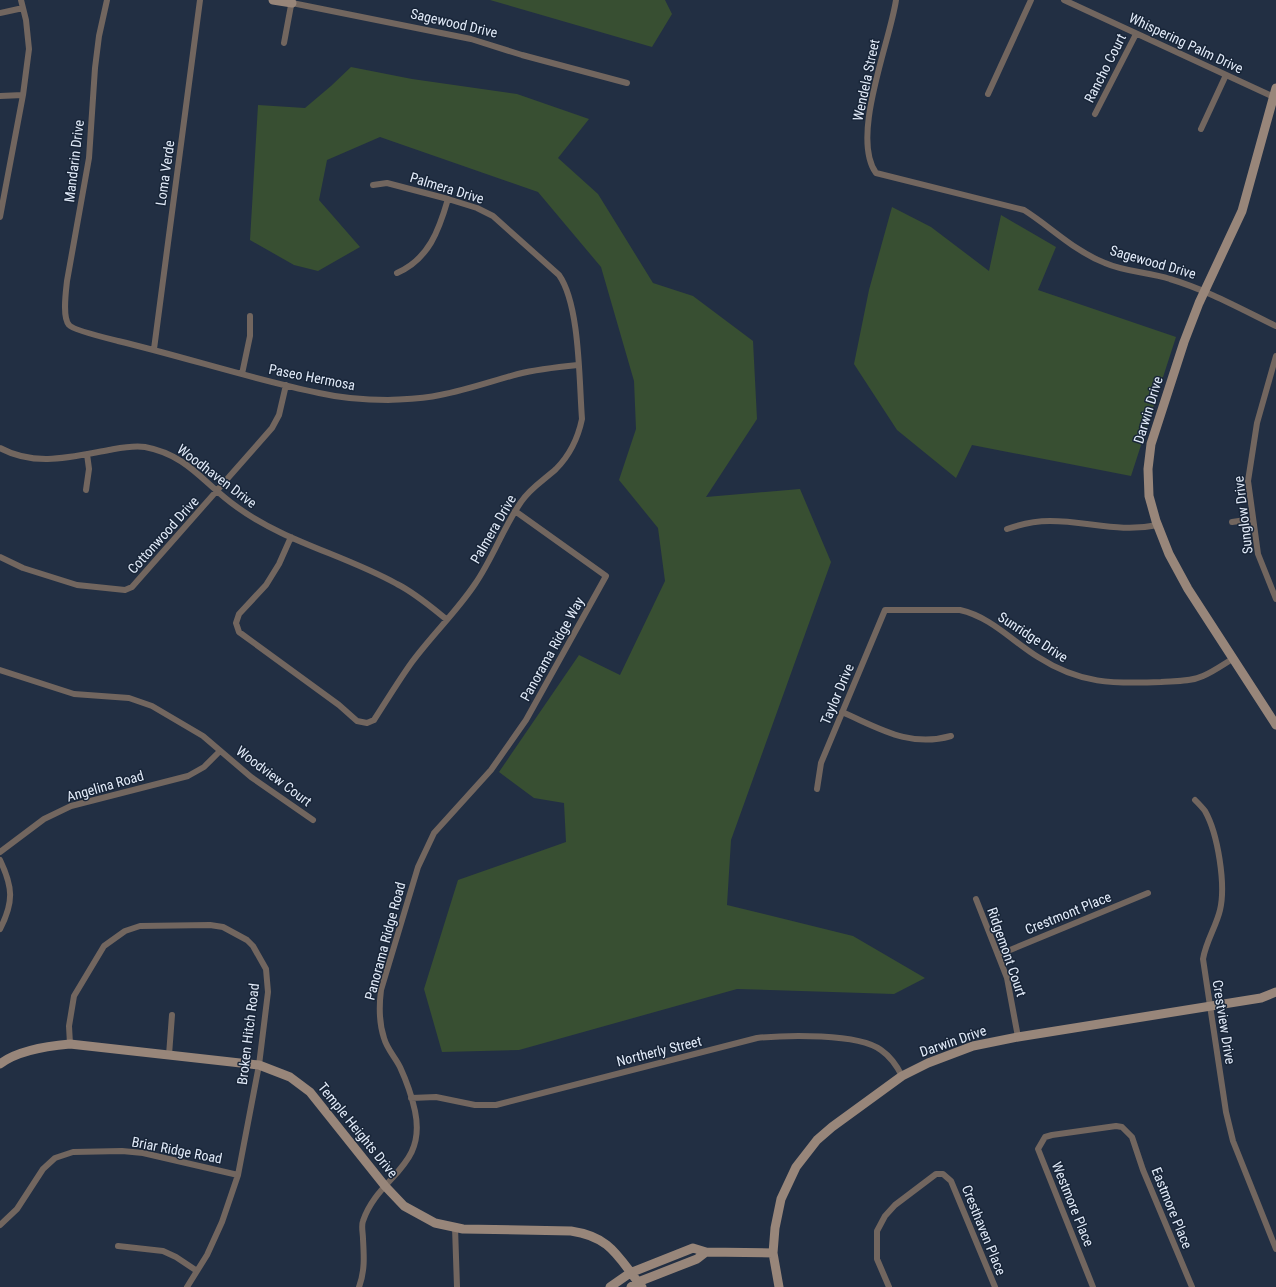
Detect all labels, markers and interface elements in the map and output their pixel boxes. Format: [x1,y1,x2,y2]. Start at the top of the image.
street label: Sagewood Drive [409,5,499,41]
street label: Whispering Palm Drive [1126,10,1246,77]
street label: Rancho Court [1081,31,1129,105]
street label: Wendela Street [850,38,882,122]
street label: Mandarin Drive [61,118,87,203]
street label: Loma Verde [152,139,178,207]
street label: Palmera Drive [408,169,486,207]
street label: Sagewood Drive [1108,242,1198,282]
street label: Paseo Hermosa [267,361,357,393]
street label: Darwin Drive [1130,374,1166,445]
street label: Woodhaven Drive [174,441,260,511]
street label: Sunglow Drive [1230,475,1256,555]
street label: Palmera Drive [467,491,519,566]
street label: Cottonwood Drive [124,493,202,577]
street label: Panorama Ridge Way [517,594,587,704]
street label: Sunridge Drive [995,609,1071,666]
street label: Taylor Drive [817,661,857,727]
street label: Woodview Court [233,743,315,809]
street label: Angelina Road [65,767,145,805]
street label: Panorama Ridge Road [362,880,408,1002]
street label: Crestmont Place [1023,888,1114,938]
street label: Ridgemont Court [984,905,1030,999]
street label: Crestview Drive [1209,979,1239,1066]
street label: Broken Hitch Road [234,982,262,1086]
street label: Darwin Drive [918,1022,989,1060]
street label: Northerly Street [615,1033,703,1069]
street label: Temple Heights Drive [315,1079,401,1181]
street label: Briar Ridge Road [130,1133,224,1167]
street label: Westmore Place [1049,1159,1097,1249]
street label: Eastmore Place [1148,1165,1196,1251]
street label: Cresthaven Place [959,1183,1010,1278]

